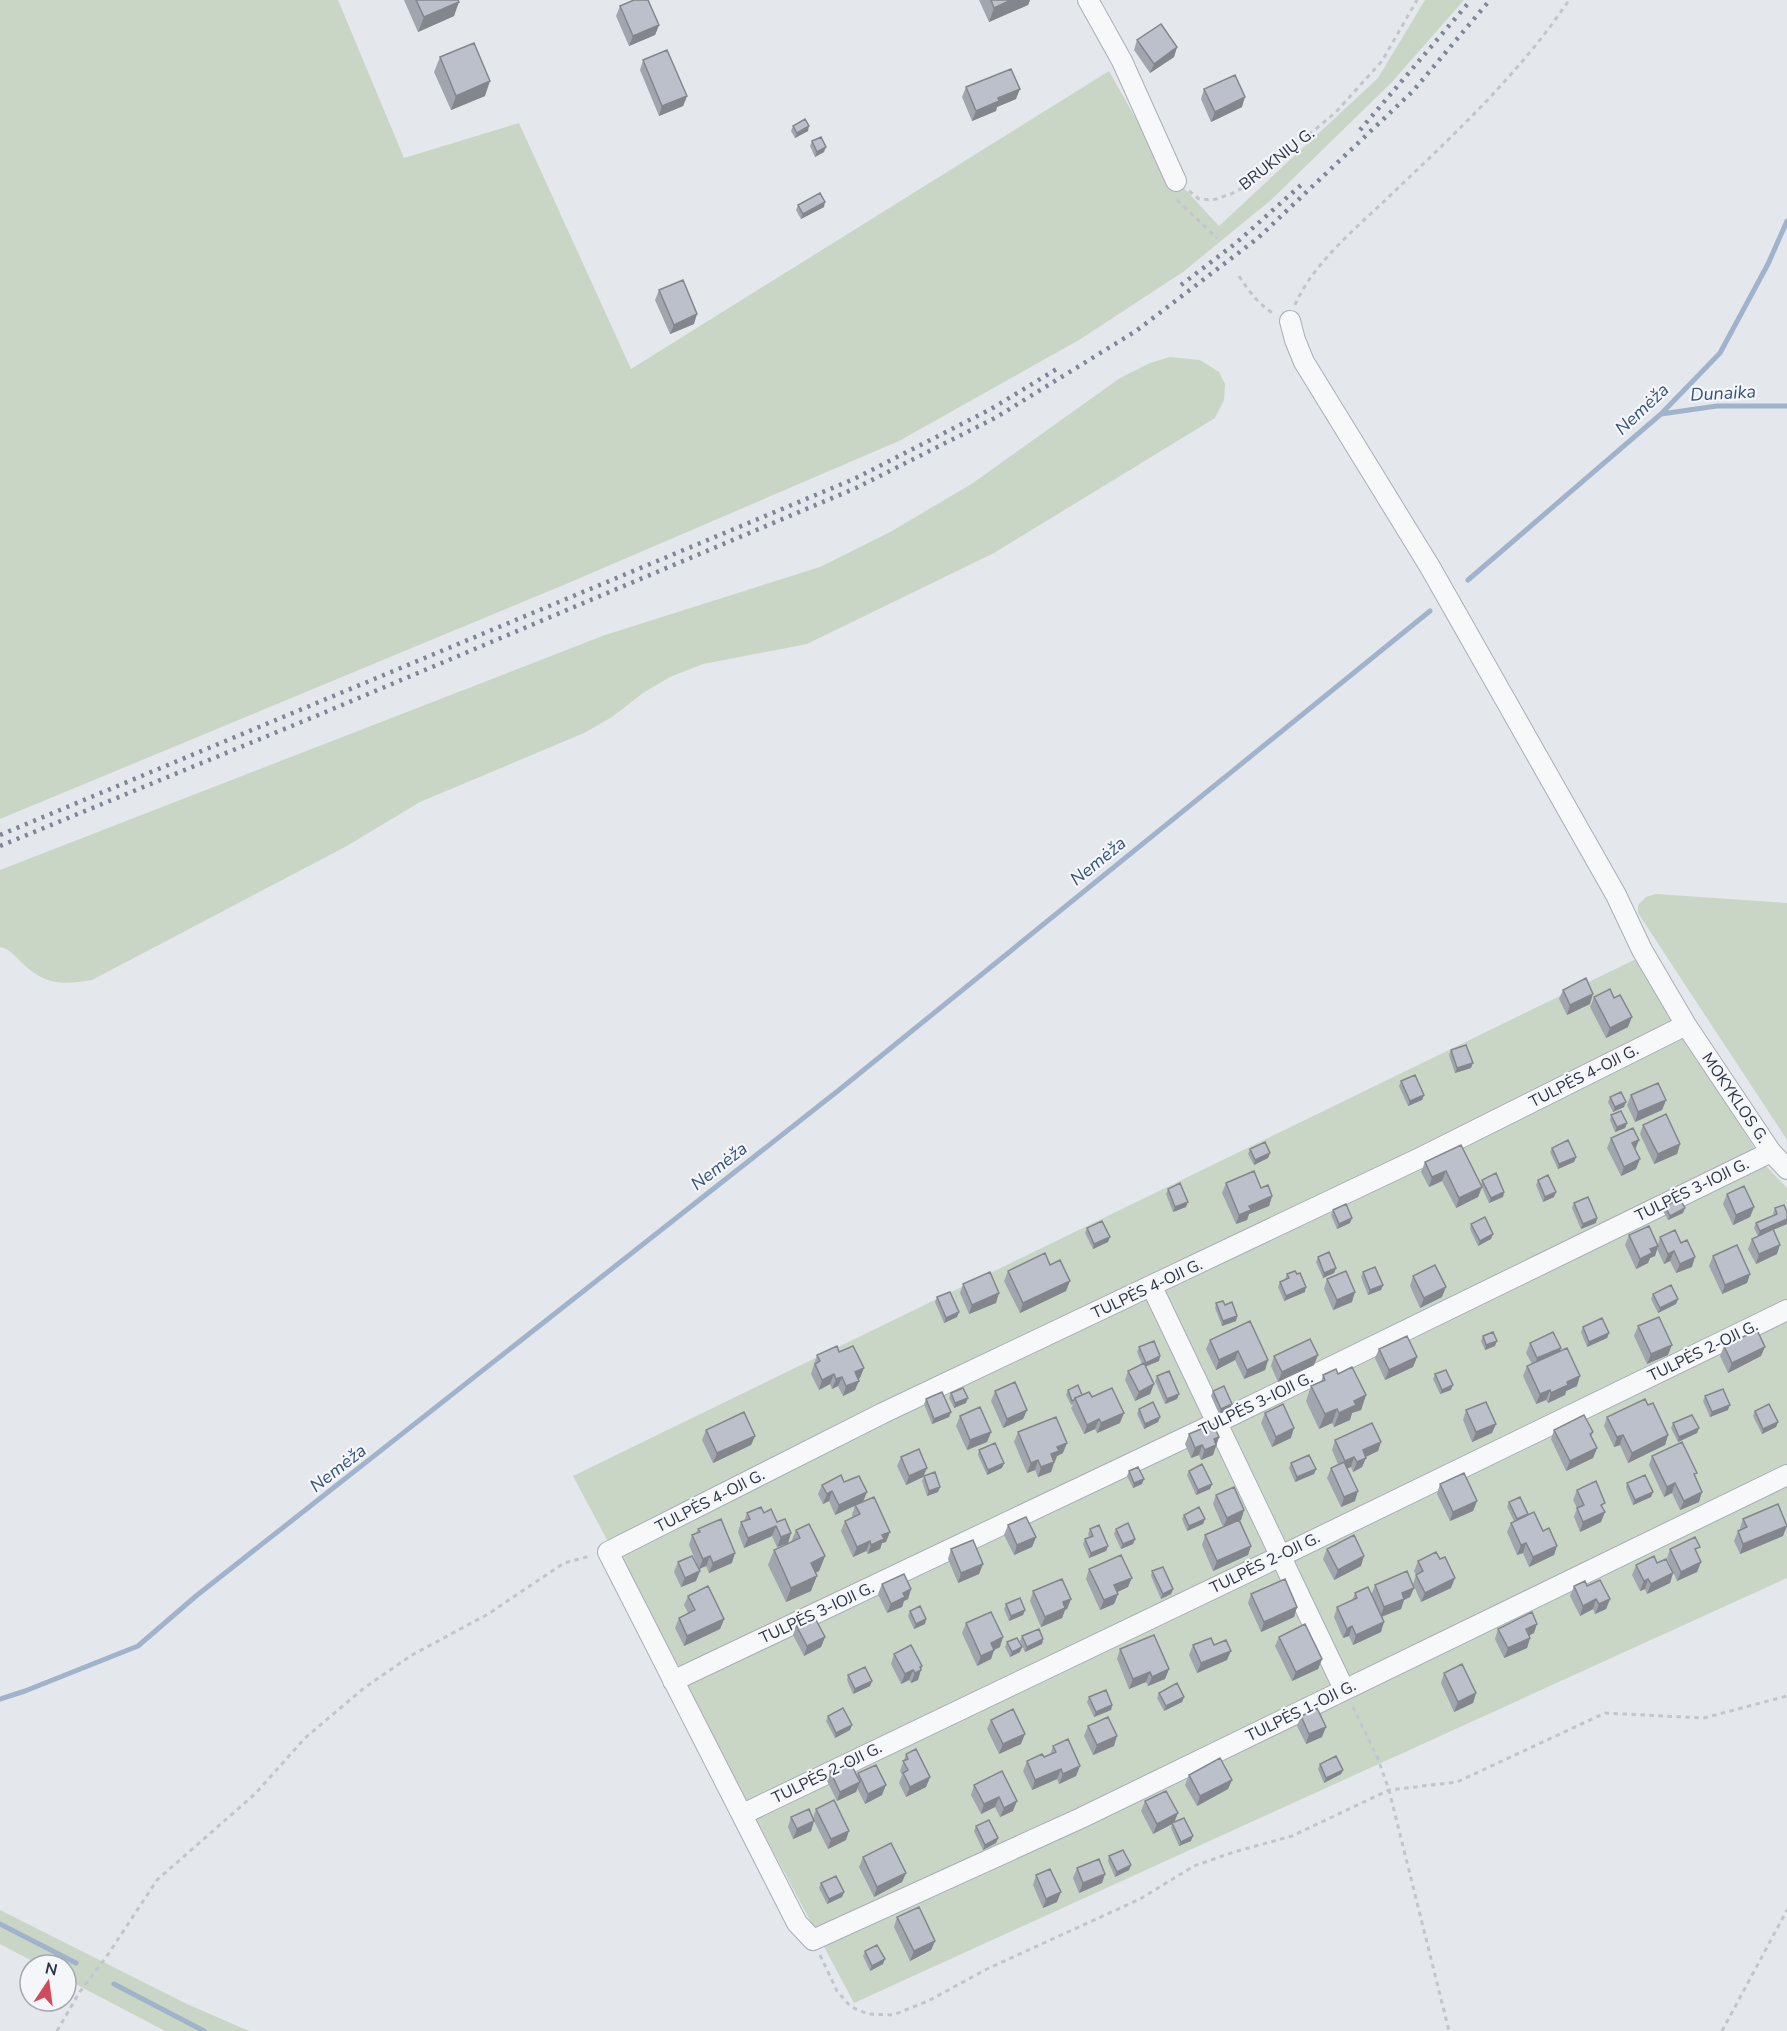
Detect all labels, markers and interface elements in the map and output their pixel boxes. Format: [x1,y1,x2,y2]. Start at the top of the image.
street label: BRUKNIŲ G. [1235,123,1319,195]
water label: Nemėža [1610,378,1674,440]
water label: Dunaika [1689,379,1757,407]
water label: Nemėža [1065,831,1131,891]
street label: TULPĖS 4-OJI G. [1526,1039,1642,1113]
street label: MOKYKLOS G. [1697,1048,1773,1148]
water label: Nemėža [686,1136,752,1196]
street label: TULPĖS 3-IOJI G. [1631,1153,1753,1227]
street label: TULPĖS 4-OJI G. [1088,1254,1206,1324]
street label: TULPĖS 2-OJI G. [1644,1315,1762,1387]
street label: TULPĖS 3-IOJI G. [1195,1367,1317,1441]
water label: Nemėža [305,1438,371,1498]
street label: TULPĖS 4-OJI G. [652,1464,768,1538]
street label: TULPĖS 2-OJI G. [1206,1527,1324,1599]
street label: TULPĖS 3-IOJI G. [756,1577,878,1649]
street label: TULPĖS 1-OJI G. [1242,1675,1360,1747]
street label: TULPĖS 2-OJI G. [768,1737,886,1809]
north arrow [18,1953,78,2013]
text: N [43,1957,59,1981]

